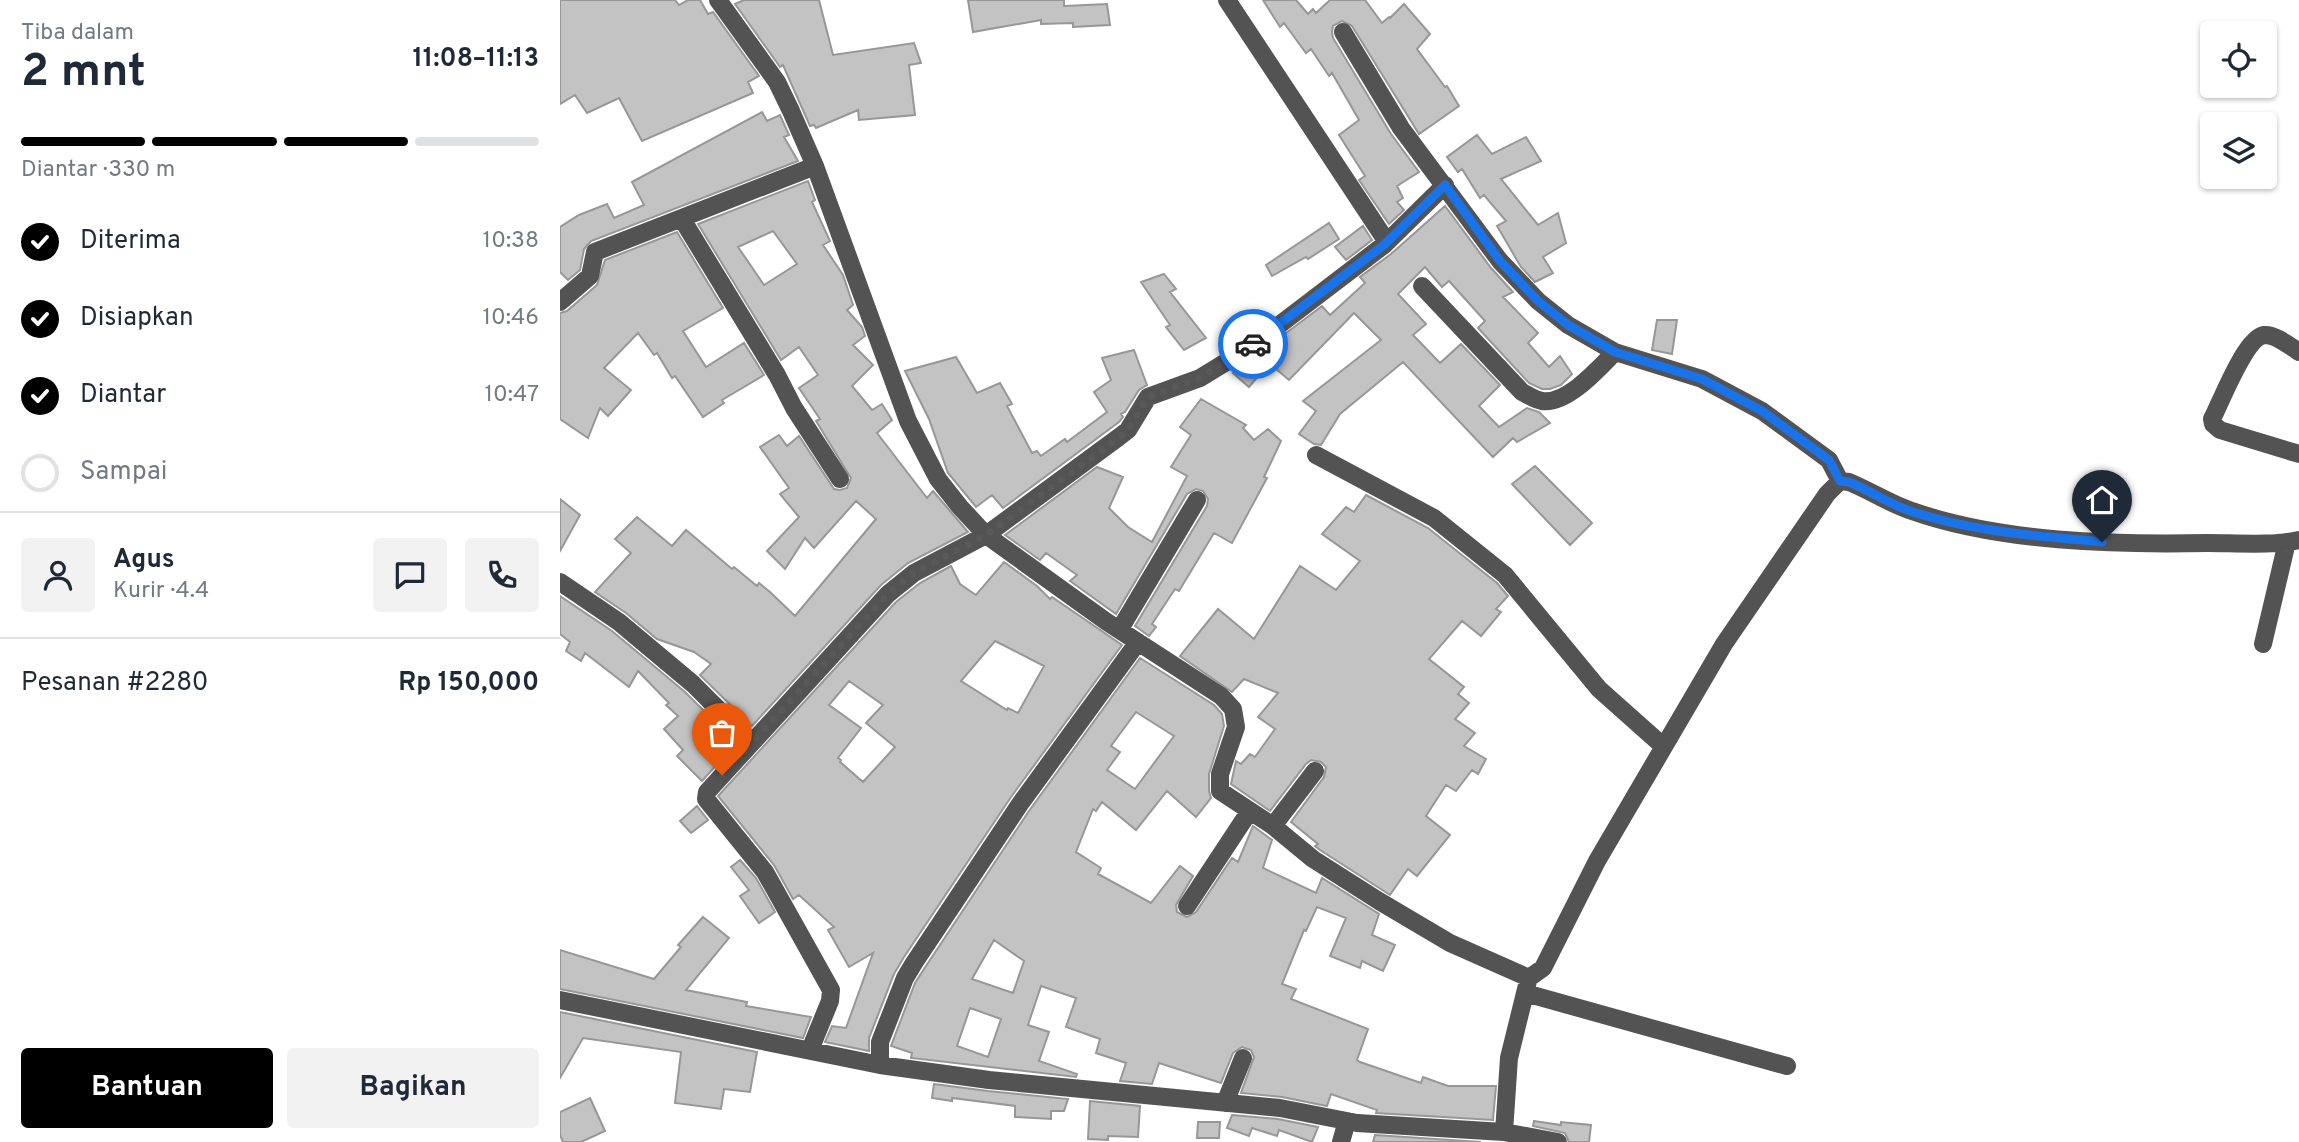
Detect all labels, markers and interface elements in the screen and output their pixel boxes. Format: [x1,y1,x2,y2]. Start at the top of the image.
text: Tiba dalam [21,19,134,48]
map controls [2200,21,2277,189]
button: locate [2200,21,2277,98]
text: 11:08–11:13 [412,43,539,76]
text: 2 mnt [21,44,146,103]
button: layers [2200,112,2277,189]
text: Diantar · 330 m [21,156,175,185]
icon: check [21,223,59,261]
text: Diterima [80,225,181,258]
text: 10:38 [483,227,539,256]
icon: check [21,300,59,338]
text: Disiapkan [80,302,194,335]
text: 10:46 [482,304,539,333]
courier [1218,309,1288,379]
icon: car [1234,325,1272,363]
icon: check [21,377,59,415]
text: Diantar [80,379,166,412]
text: 10:47 [484,381,539,410]
text: Sampai [80,456,167,489]
pin [2072,470,2132,542]
icon: home [2083,481,2121,519]
button: person [21,538,95,612]
button: chat [373,538,447,612]
button: phone [465,538,539,612]
text: Agus [113,544,175,577]
text: Kurir · 4.4 [113,577,209,606]
text: Pesanan #2280 [21,667,209,700]
text: Rp 150,000 [398,667,539,700]
pin [692,703,752,775]
icon: bag [703,714,741,752]
button: Bantuan [21,1048,273,1128]
button: Bagikan [287,1048,539,1128]

